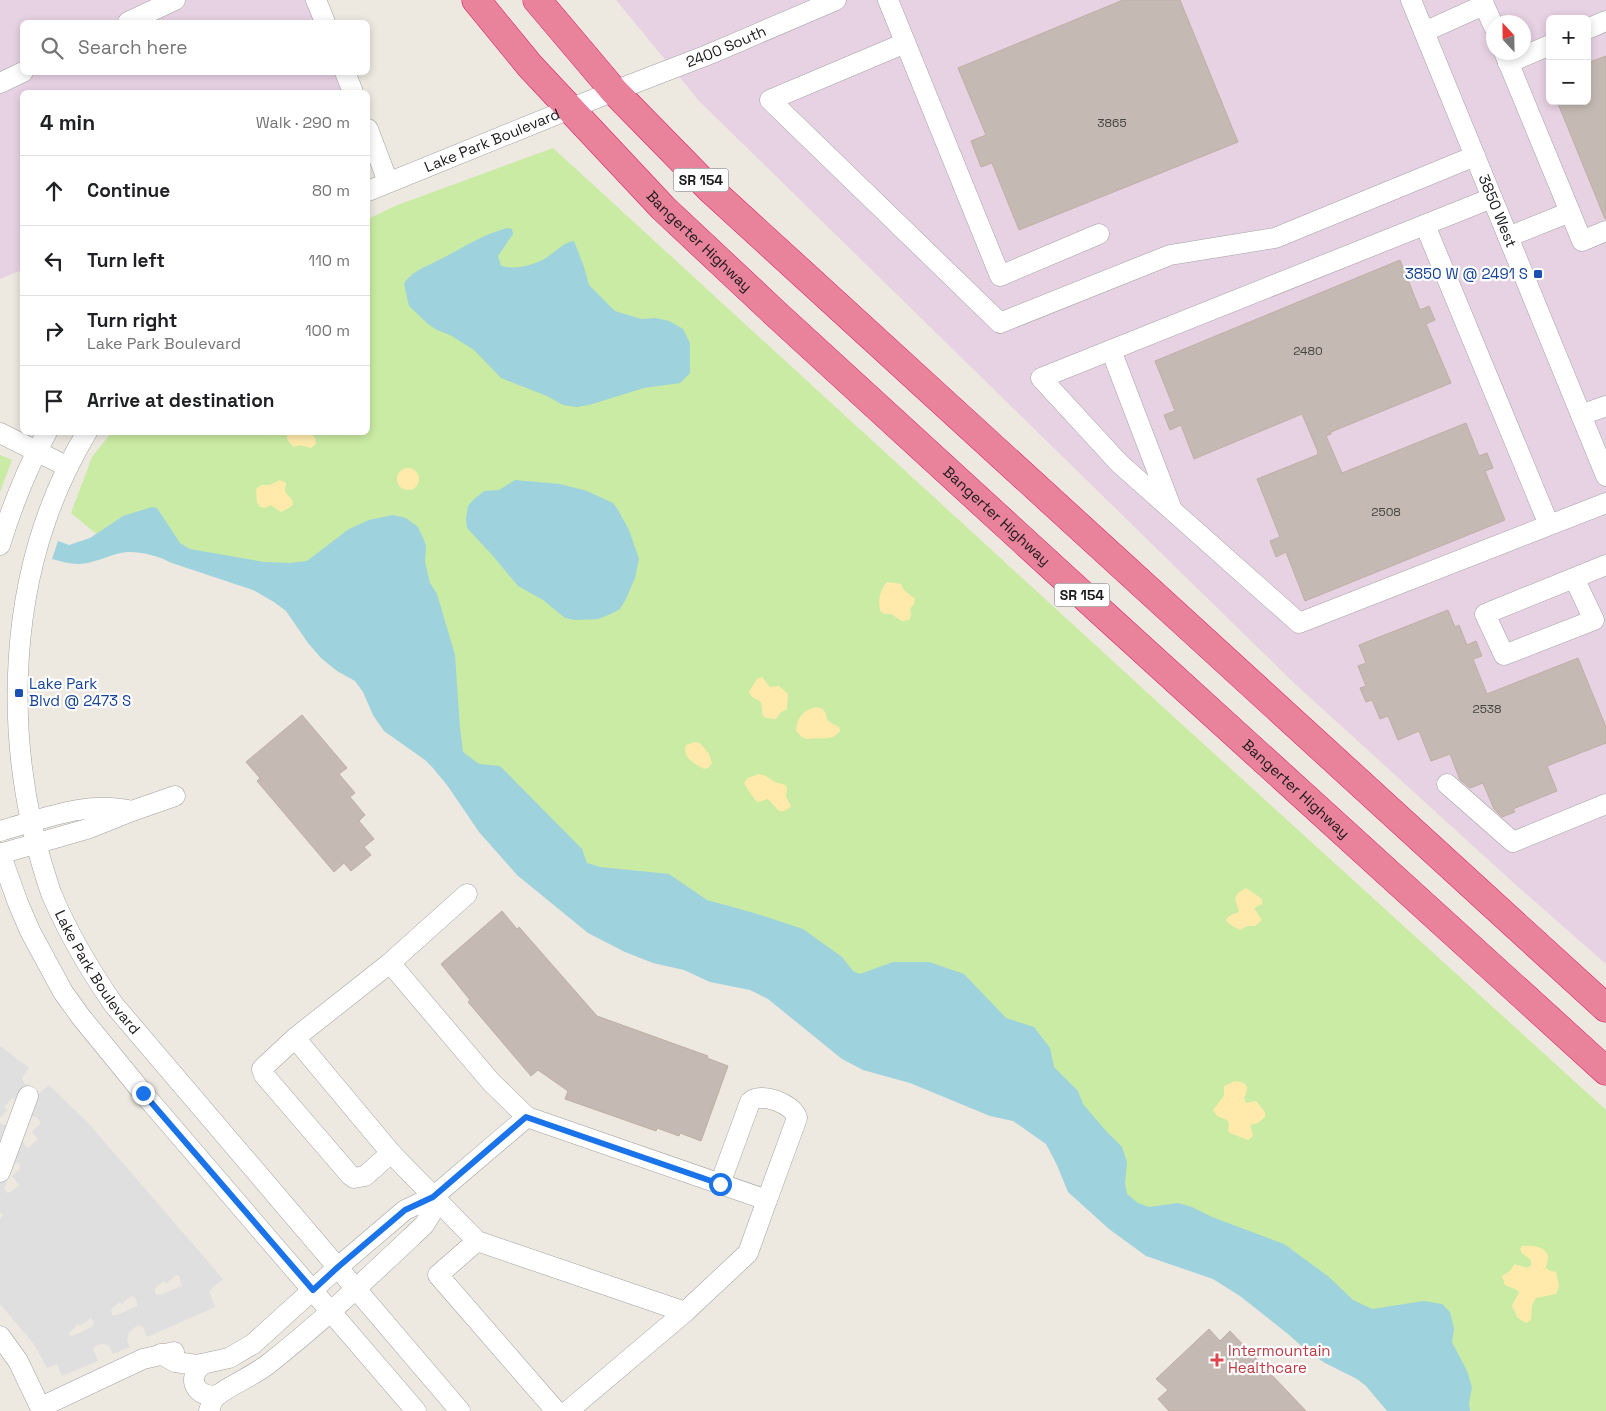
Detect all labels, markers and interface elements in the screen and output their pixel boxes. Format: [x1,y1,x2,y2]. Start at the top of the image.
north arrow [1486,15,1531,60]
map controls [1546,15,1591,105]
button: + [1546,15,1591,60]
search box [20,20,370,75]
street label: 2400 South [683,21,769,71]
icon: search [38,34,66,62]
text: Search here [78,35,188,60]
button: − [1546,60,1591,105]
street label: Lake Park Boulevard [421,104,562,176]
text: 4 min [40,109,95,136]
text: Walk · 290 m [256,112,350,133]
house number: 3865 [1097,115,1127,131]
road number: SR 154 [674,168,728,192]
street label: 3850 West [1474,171,1521,250]
icon: ahead [40,177,68,205]
text: Continue [87,178,170,203]
text: 80 m [312,180,350,201]
street label: Bangerter Highway [643,186,756,296]
icon: left [40,247,68,275]
text: Turn left [87,248,165,273]
text: 110 m [308,250,350,271]
place label: 3850 W @ 2491 S [1405,264,1528,283]
marker: 3850 W @ 2491 S [1532,268,1544,280]
text: Turn right [87,308,177,333]
icon: right [40,317,68,345]
text: 100 m [305,320,350,341]
text: Lake Park Boulevard [87,333,241,354]
house number: 2480 [1293,343,1323,359]
icon: arrive [40,387,68,415]
text: Arrive at destination [87,388,275,413]
street label: Bangerter Highway [939,462,1055,570]
house number: 2508 [1371,504,1401,520]
road number: SR 154 [1054,584,1110,606]
place label: Lake Park Blvd @ 2473 S [29,674,131,710]
marker: Lake Park Blvd @ 2473 S [13,687,25,699]
house number: 2538 [1472,701,1502,717]
street label: Bangerter Highway [1239,735,1354,842]
street label: Lake Park Boulevard [51,907,145,1038]
route end [132,1082,155,1105]
route start [709,1173,732,1196]
place label: Intermountain Healthcare [1228,1341,1331,1377]
marker: Intermountain Healthcare [1210,1353,1224,1367]

